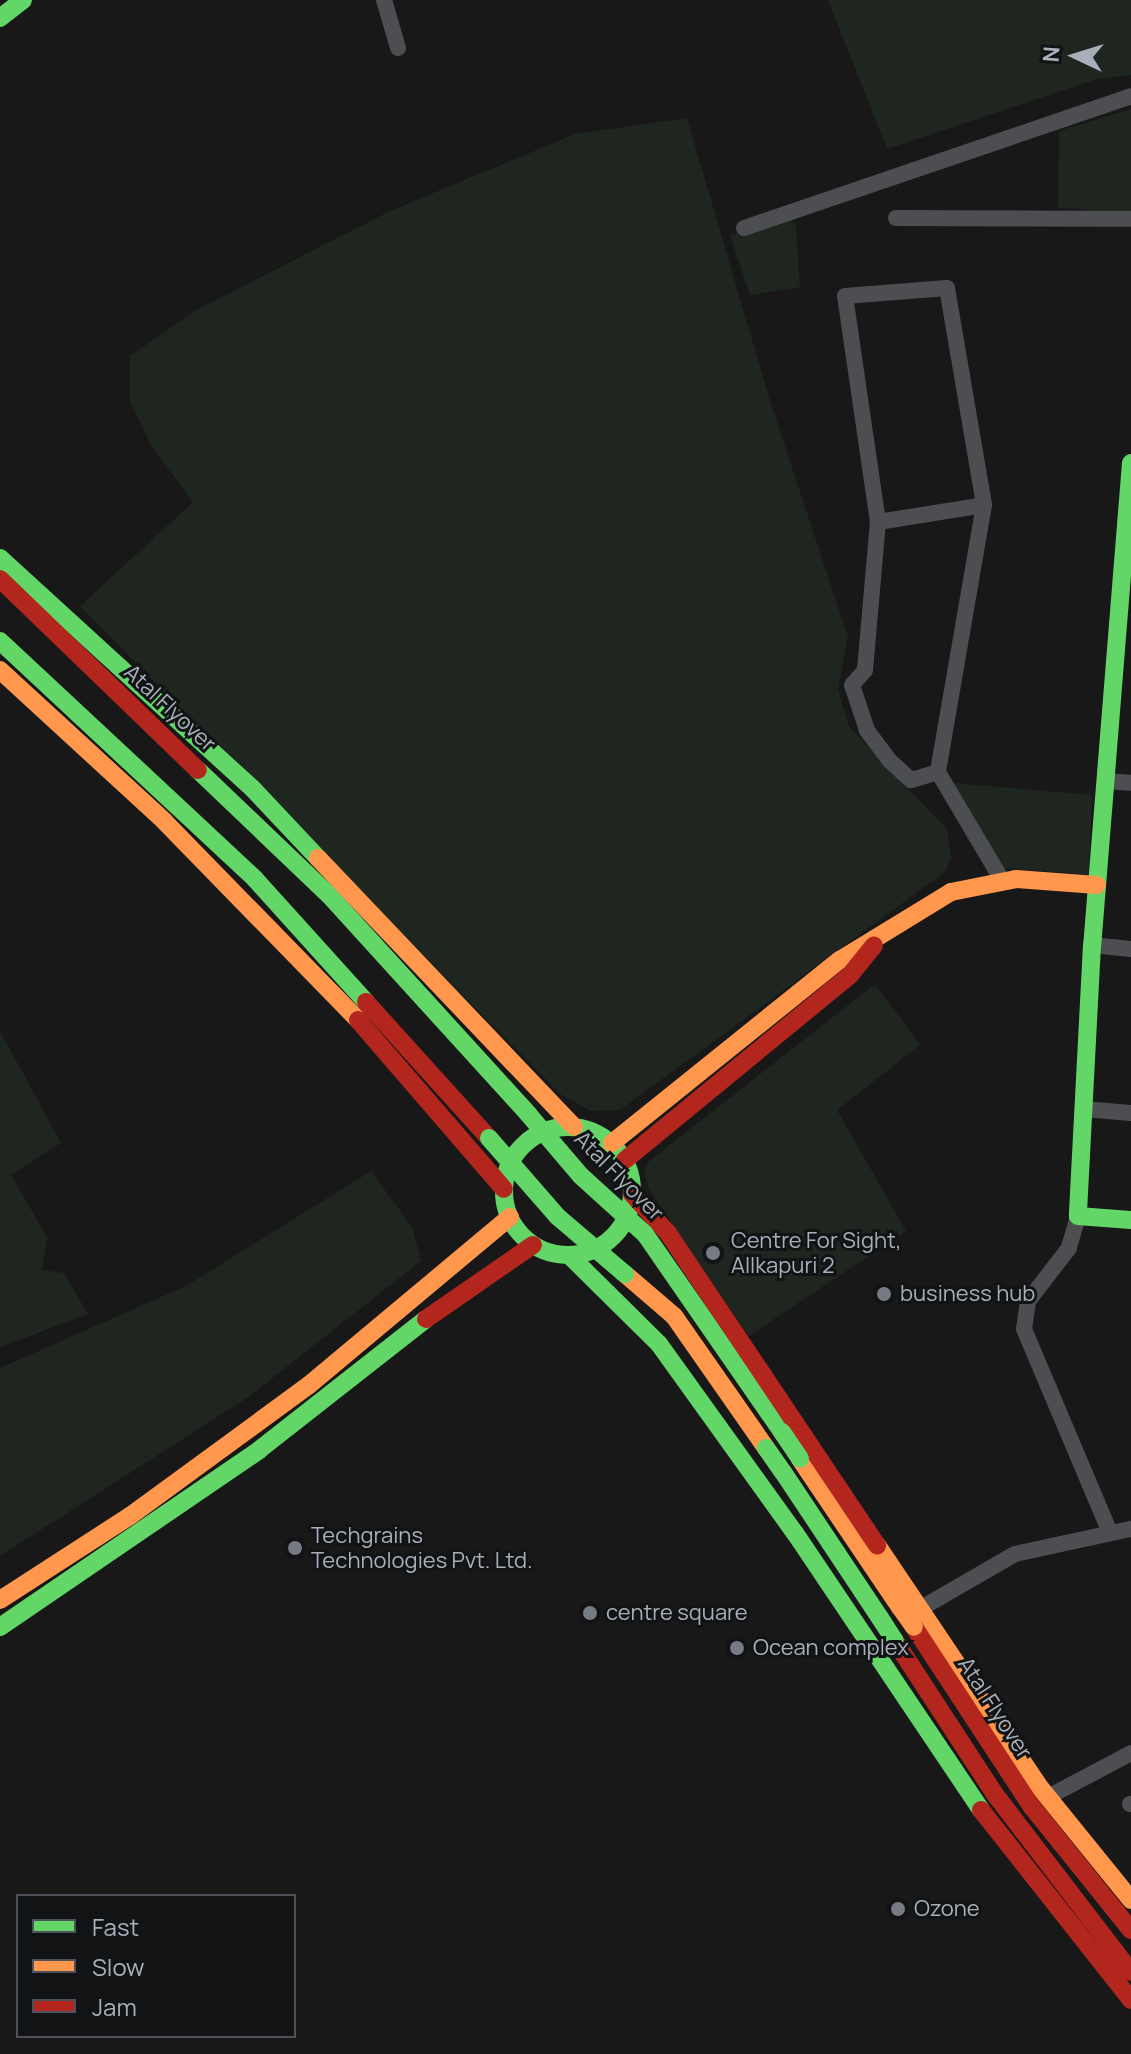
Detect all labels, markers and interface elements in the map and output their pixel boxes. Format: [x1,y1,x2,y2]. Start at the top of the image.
north arrow [1035,16,1115,96]
text: N [1036,45,1067,63]
street label: Atal Flyover [119,659,221,757]
street label: Atal Flyover [569,1126,669,1226]
place label: Centre For Sight, Allkapuri 2 [731,1227,902,1278]
marker: Centre For Sight, Allkapuri 2 [702,1242,724,1264]
place label: business hub [900,1281,1035,1307]
marker: business hub [875,1285,893,1303]
place label: Techgrains Technologies Pvt. Ltd. [311,1522,533,1574]
marker: Techgrains Technologies Pvt. Ltd. [286,1539,304,1557]
place label: centre square [606,1600,748,1626]
marker: centre square [581,1604,599,1622]
place label: Ocean complex [753,1635,909,1661]
marker: Ocean complex [728,1639,746,1657]
street label: Atal Flyover [952,1652,1038,1764]
legend [16,1894,296,2038]
place label: Ozone [914,1896,980,1922]
marker: Ozone [889,1900,907,1918]
text: Fast [92,1910,139,1943]
text: Slow [92,1950,145,1983]
text: Jam [92,1990,137,2023]

